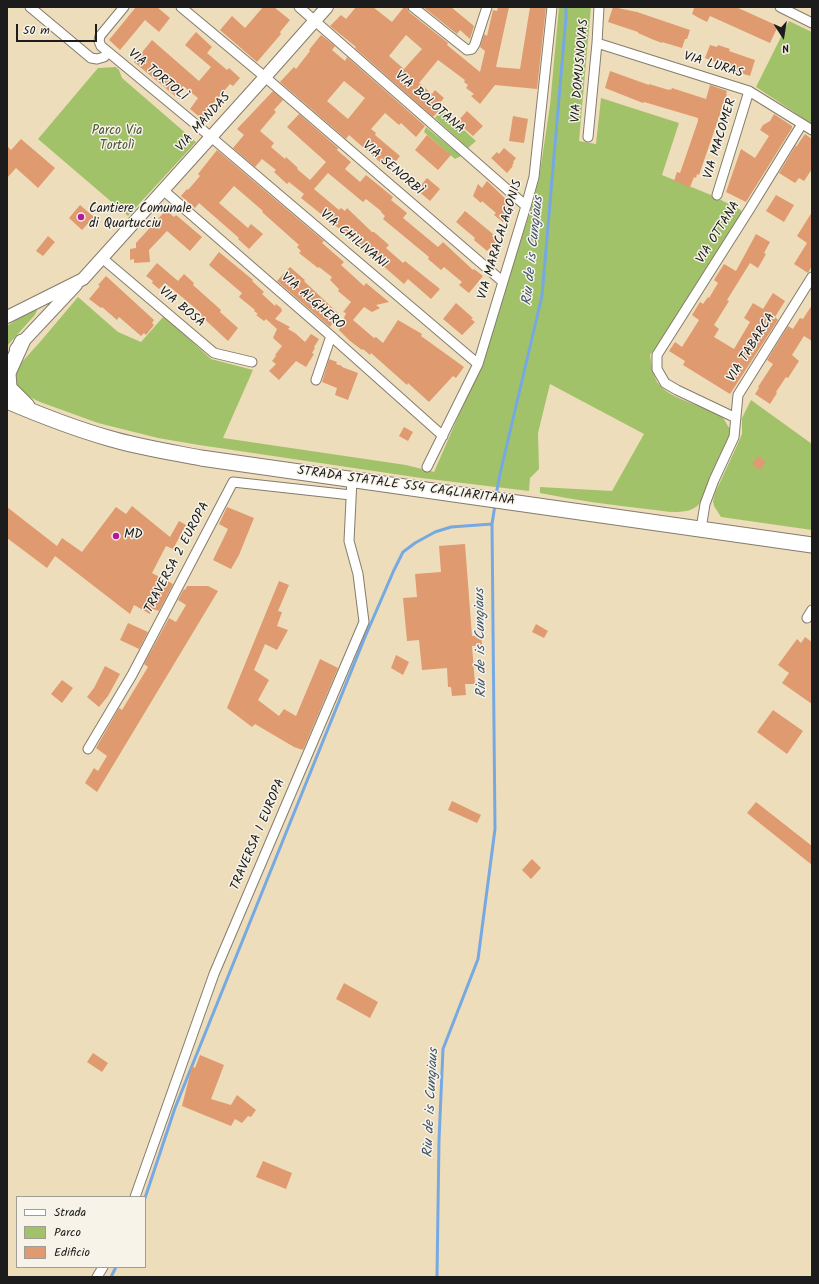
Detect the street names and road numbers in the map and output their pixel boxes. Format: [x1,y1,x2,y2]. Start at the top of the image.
street label: VIA DOMUSNOVAS [569,19,593,123]
street label: VIA TORTOLÌ [124,47,190,105]
street label: VIA LURAS [681,50,745,82]
street label: VIA BOLOTANA [391,69,467,137]
street label: VIA MANDAS [173,90,235,156]
street label: VIA MACOMER [701,97,741,181]
street label: VIA SENORBÌ [358,138,426,200]
street label: VIA MARACALAGONIS [475,178,527,302]
street label: VIA OTTANA [694,199,744,267]
street label: VIA CHILIVANI [316,207,390,273]
street label: VIA ALGHERO [277,270,347,334]
street label: VIA BOSA [155,284,207,332]
street label: VIA TABARCA [725,311,779,385]
street label: STRADA STATALE 554 CAGLIARITANA [296,464,516,510]
street label: TRAVERSA 2 EUROPA [142,500,214,616]
street label: TRAVERSA 1 EUROPA [228,777,290,893]

